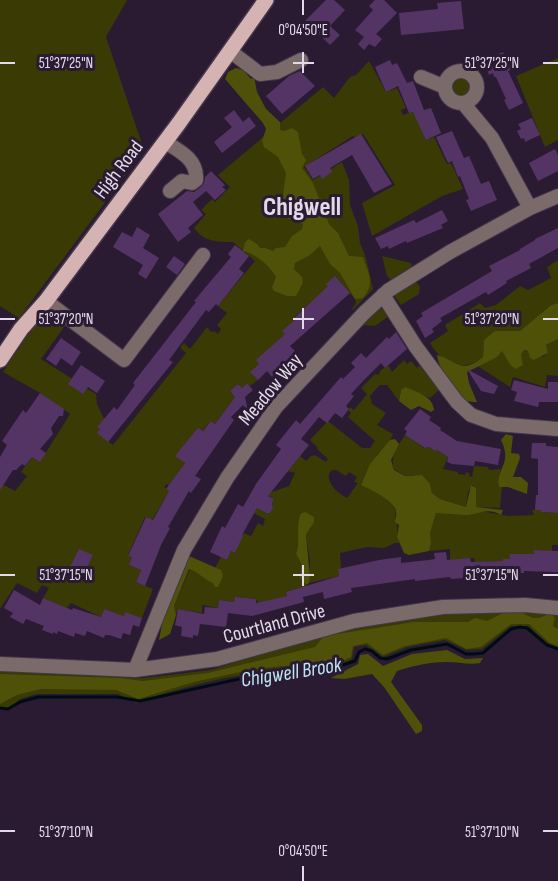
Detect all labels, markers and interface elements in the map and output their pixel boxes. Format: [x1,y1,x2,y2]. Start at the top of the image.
text: 0°04'50"E [278,21,328,40]
text: 51°37'25"N [39,54,93,73]
text: 51°37'25"N [465,54,519,73]
street label: High Road [89,136,149,204]
district label: Chigwell [263,192,341,223]
text: 51°37'20"N [38,310,94,329]
text: 51°37'20"N [464,310,520,329]
street label: Meadow Way [234,349,308,430]
text: 51°37'15"N [39,566,93,585]
text: 51°37'15"N [465,566,519,585]
street label: Courtland Drive [221,599,328,649]
water label: Chigwell Brook [239,652,344,693]
text: 51°37'10"N [39,823,93,842]
text: 51°37'10"N [465,823,519,842]
text: 0°04'50"E [278,842,328,861]

